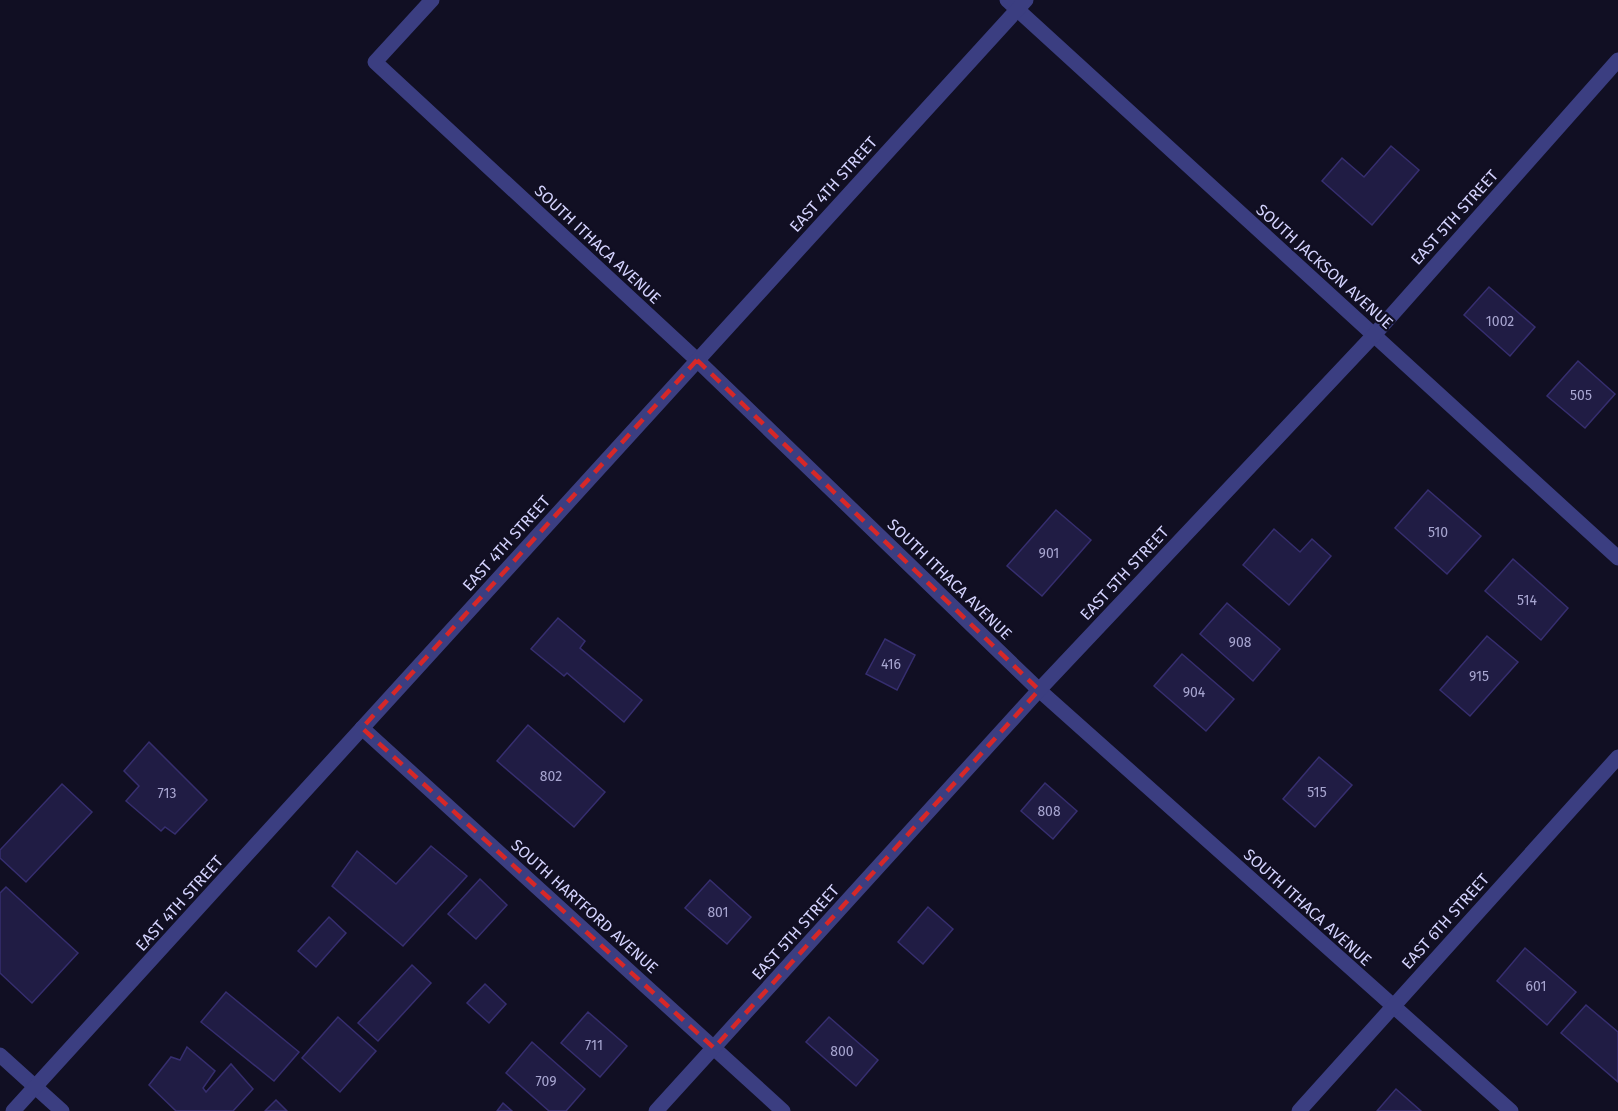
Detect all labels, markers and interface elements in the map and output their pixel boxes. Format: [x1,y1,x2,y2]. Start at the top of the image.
street label: EAST 4TH STREET [786,132,882,236]
street label: EAST 5TH STREET [1407,165,1502,269]
street label: SOUTH ITHACA AVENUE [531,181,665,308]
street label: SOUTH JACKSON AVENUE [1252,200,1397,333]
house number: 1002 [1486,313,1514,330]
house number: 505 [1570,387,1592,404]
street label: EAST 4TH STREET [459,491,555,595]
street label: SOUTH ITHACA AVENUE [884,515,1016,644]
street label: EAST 5TH STREET [1076,522,1173,624]
house number: 510 [1428,524,1448,541]
house number: 901 [1039,545,1059,562]
house number: 514 [1517,592,1537,609]
house number: 908 [1229,634,1252,651]
house number: 416 [881,656,901,673]
house number: 915 [1469,668,1489,685]
house number: 904 [1183,684,1206,701]
house number: 802 [540,768,562,785]
house number: 515 [1307,784,1327,801]
house number: 713 [157,785,177,802]
house number: 808 [1037,803,1061,820]
street label: SOUTH HARTFORD AVENUE [507,835,662,977]
street label: SOUTH ITHACA AVENUE [1240,845,1376,970]
street label: EAST 4TH STREET [132,851,228,955]
street label: EAST 6TH STREET [1398,869,1494,973]
street label: EAST 5TH STREET [748,880,843,984]
house number: 801 [707,904,729,921]
house number: 601 [1526,978,1547,995]
house number: 711 [585,1037,603,1054]
house number: 800 [830,1043,854,1060]
house number: 709 [535,1073,557,1090]

